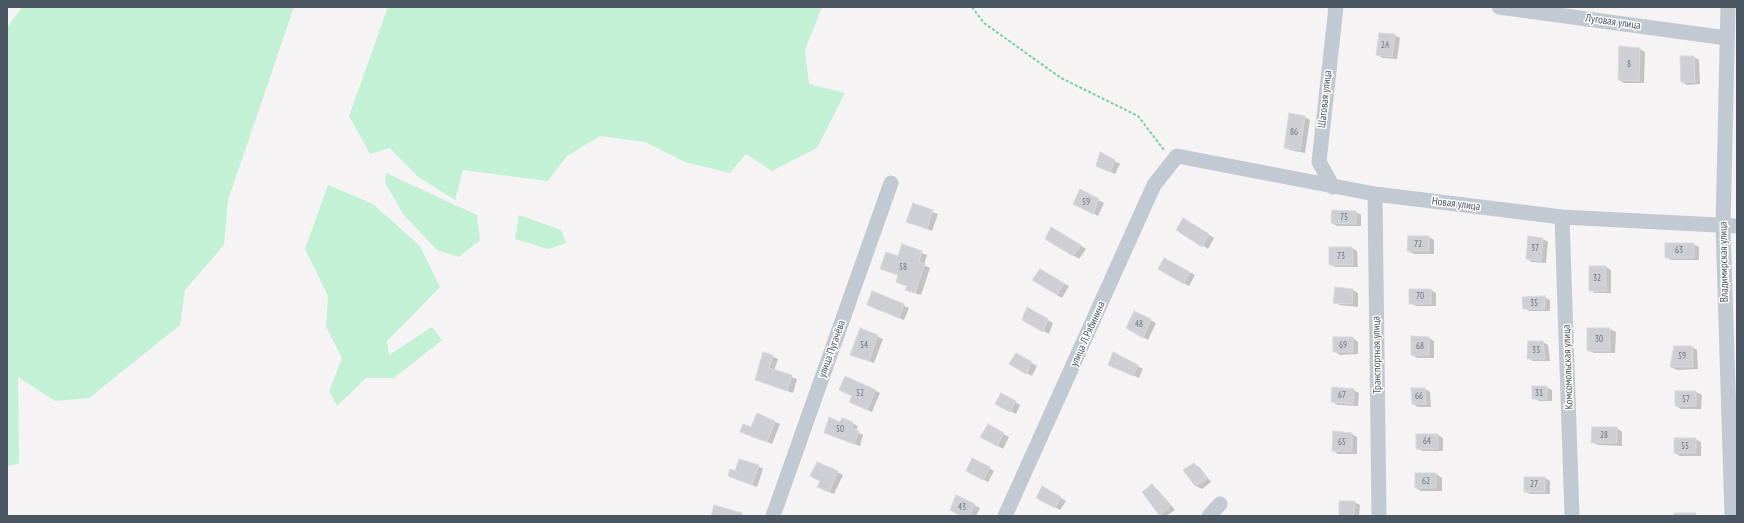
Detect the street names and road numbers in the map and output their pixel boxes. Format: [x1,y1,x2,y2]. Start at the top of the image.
street label: Луговая улица [1585,12,1641,32]
street label: Шаговая улица [1315,69,1335,129]
street label: Новая улица [1431,194,1481,214]
street label: Владимирская улица [1717,221,1731,303]
street label: улица Л.Рябинина [1068,299,1108,369]
street label: Транспортная улица [1370,316,1384,394]
street label: улица Пугачёва [816,318,848,380]
street label: Комсомольская улица [1560,324,1576,410]

